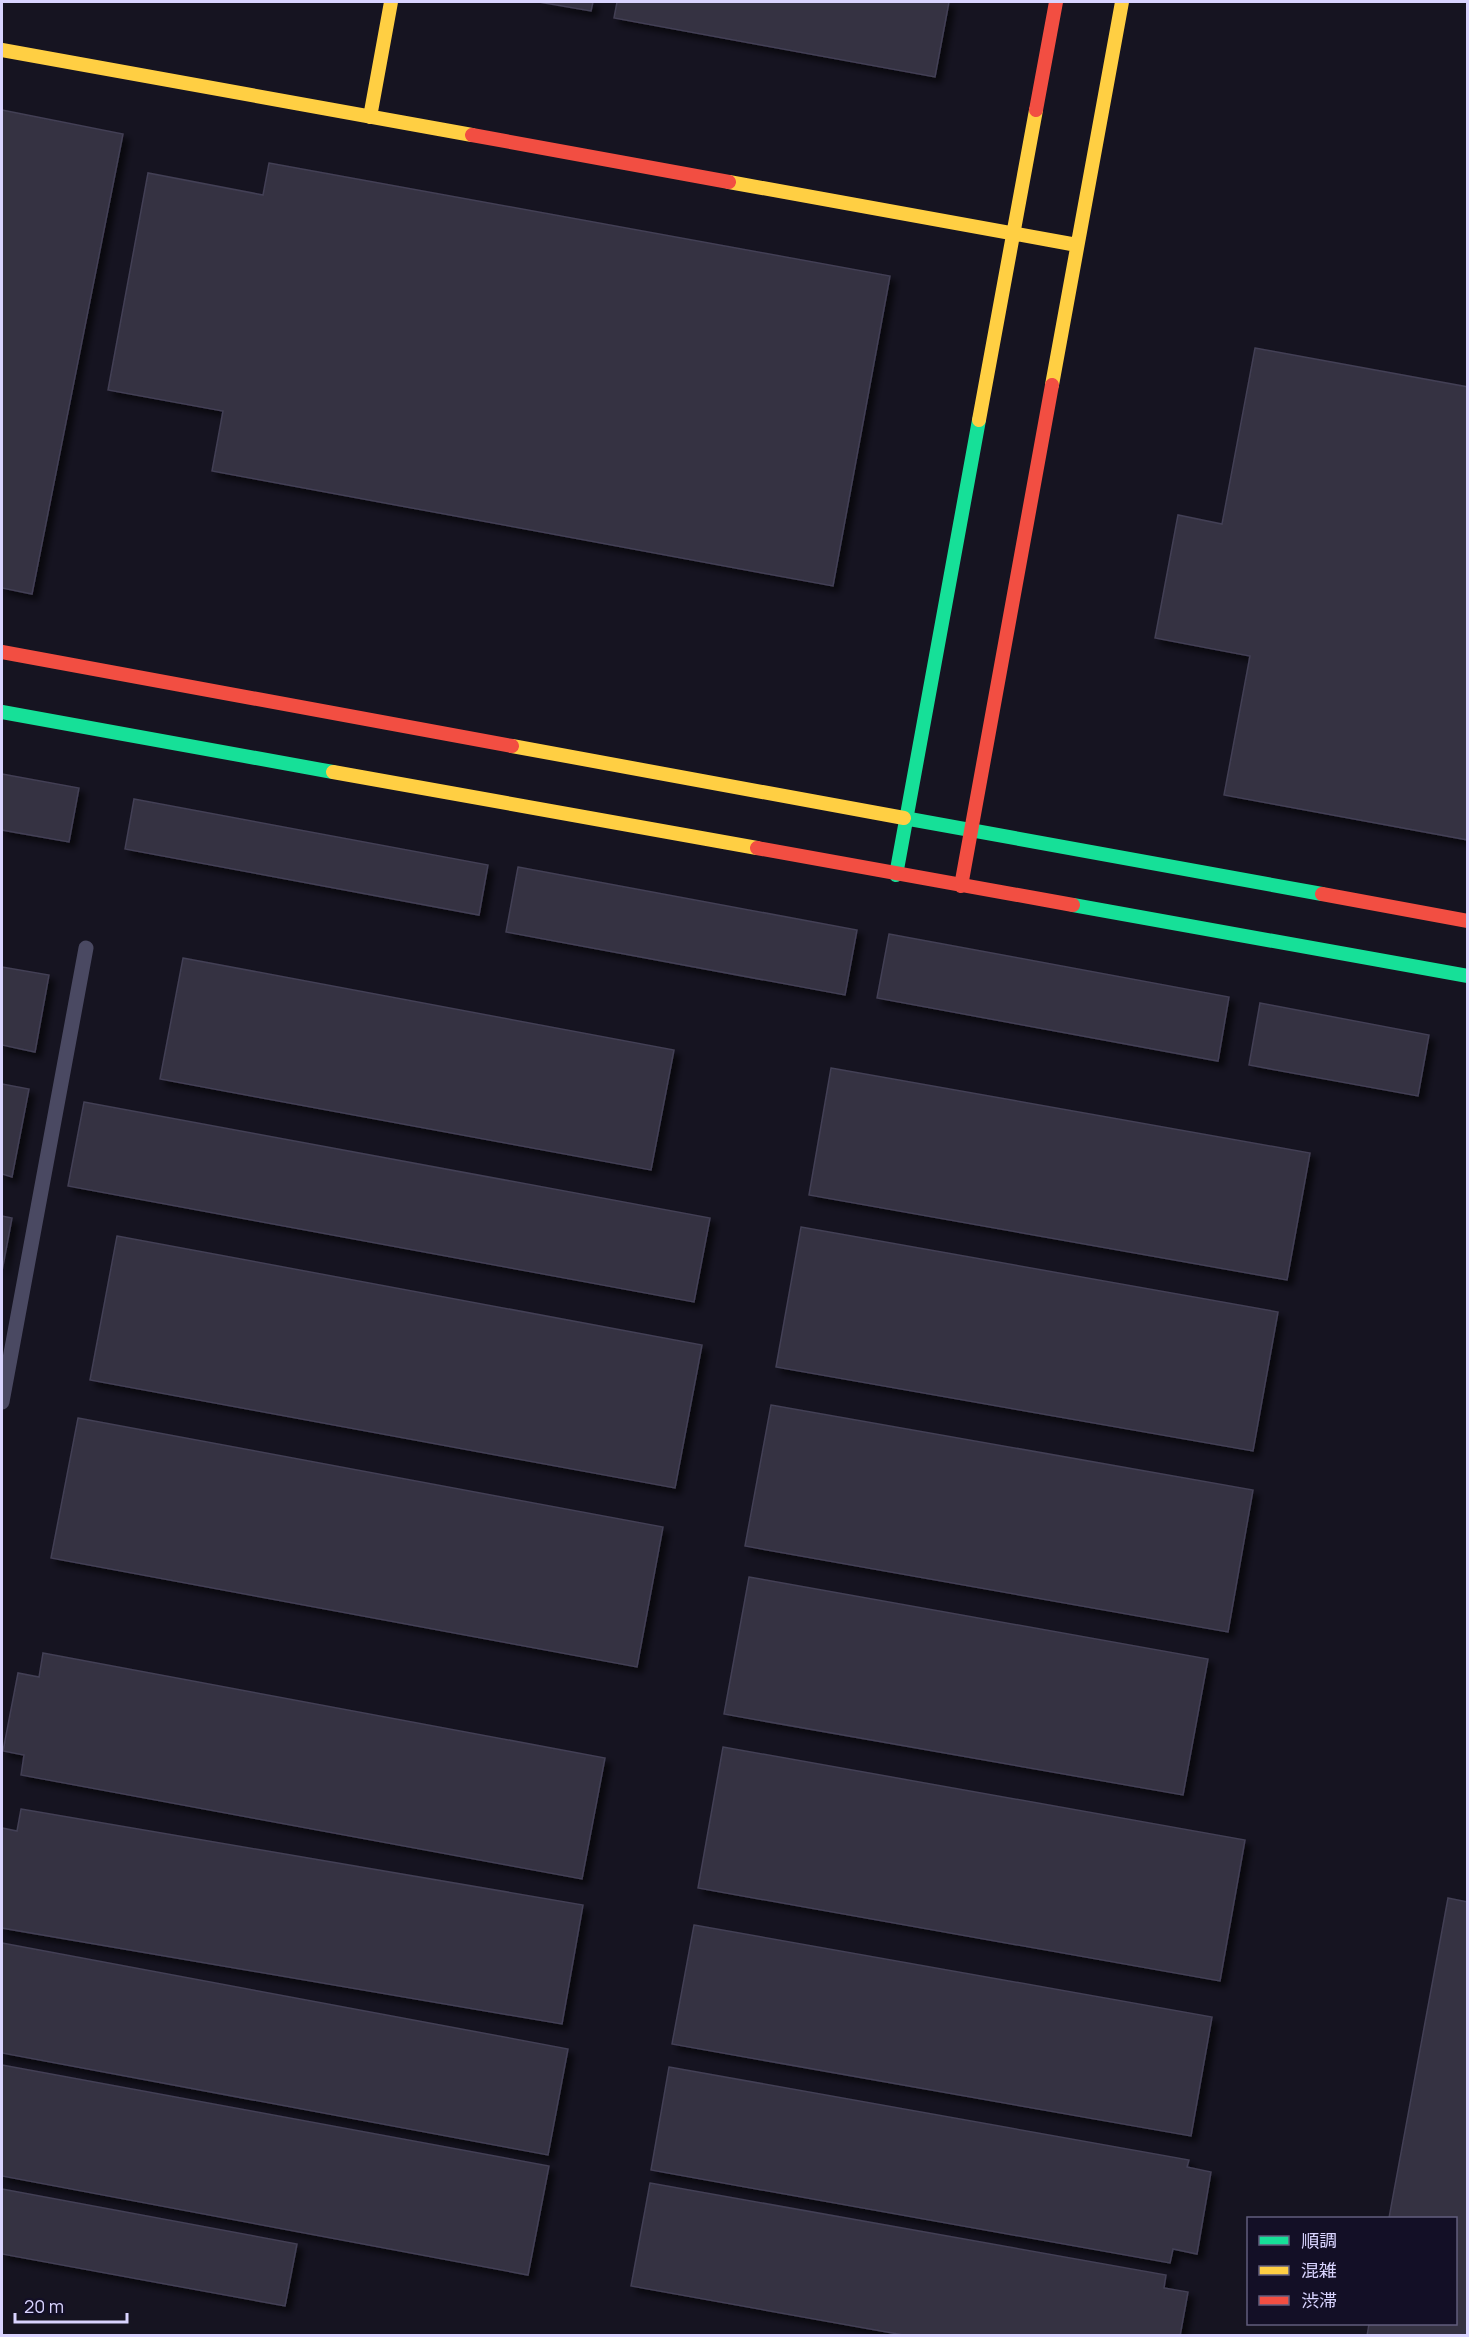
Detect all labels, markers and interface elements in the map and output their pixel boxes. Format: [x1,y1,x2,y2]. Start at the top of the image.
legend [1247,2217,1457,2325]
text: 順調 [1301,2228,1337,2252]
text: 混雑 [1301,2258,1337,2282]
scale bar [15,2286,128,2324]
text: 渋滞 [1301,2288,1337,2312]
text: 20 m [24,2294,64,2318]

